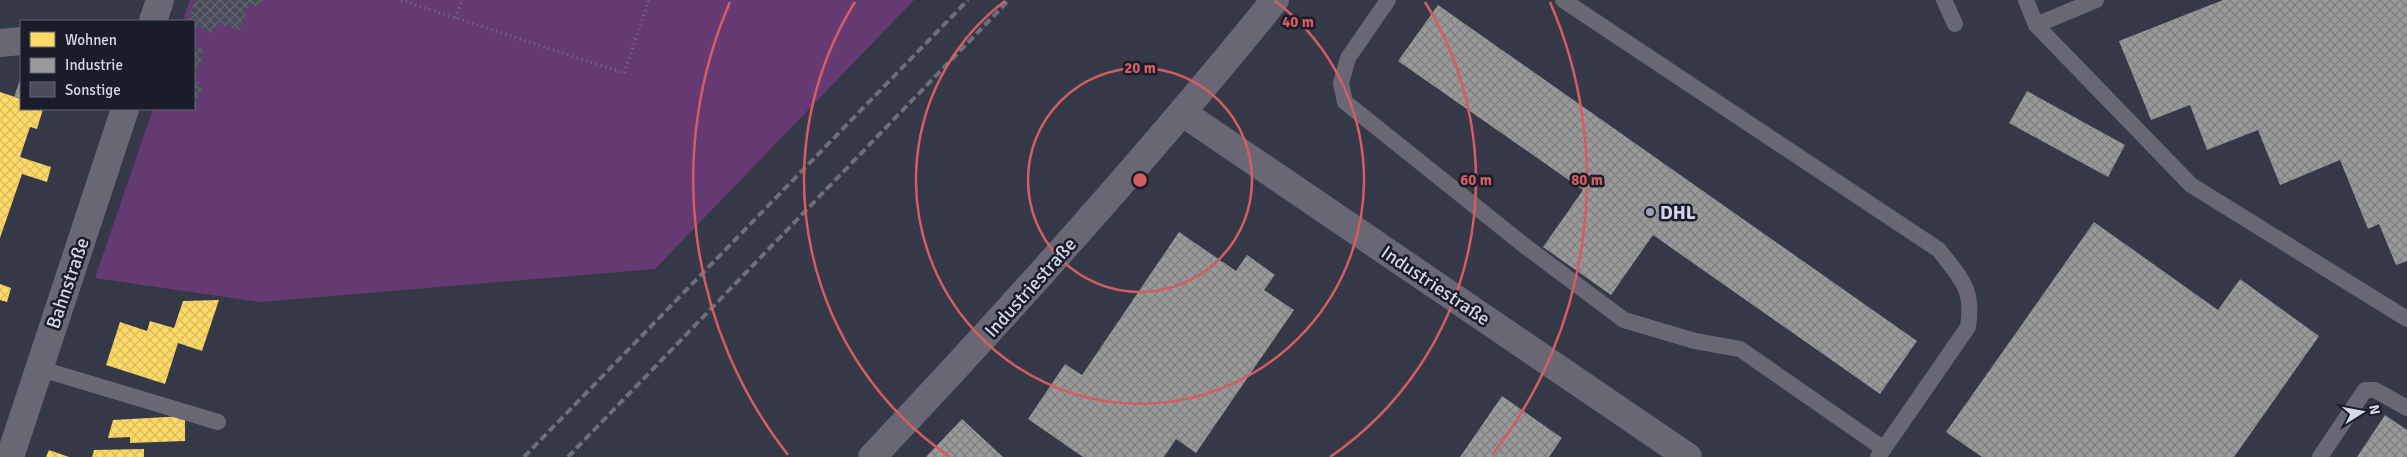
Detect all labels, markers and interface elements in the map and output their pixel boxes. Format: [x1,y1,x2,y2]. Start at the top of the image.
text: 40 m [1282,13,1314,31]
legend [20,20,195,110]
text: Wohnen [65,31,117,49]
text: Industrie [65,56,123,74]
text: 20 m [1124,59,1156,77]
text: Sonstige [65,81,121,99]
centre of rings [1131,171,1149,189]
text: 60 m [1460,171,1492,189]
text: 80 m [1571,171,1603,189]
place label: DHL [1660,201,1696,225]
marker: DHL [1644,206,1656,218]
street label: Industriestraße [980,233,1082,343]
street label: Bahnstraße [41,235,95,332]
street label: Industriestraße [1376,241,1494,331]
north arrow [2337,387,2387,437]
text: N [2365,403,2384,416]

